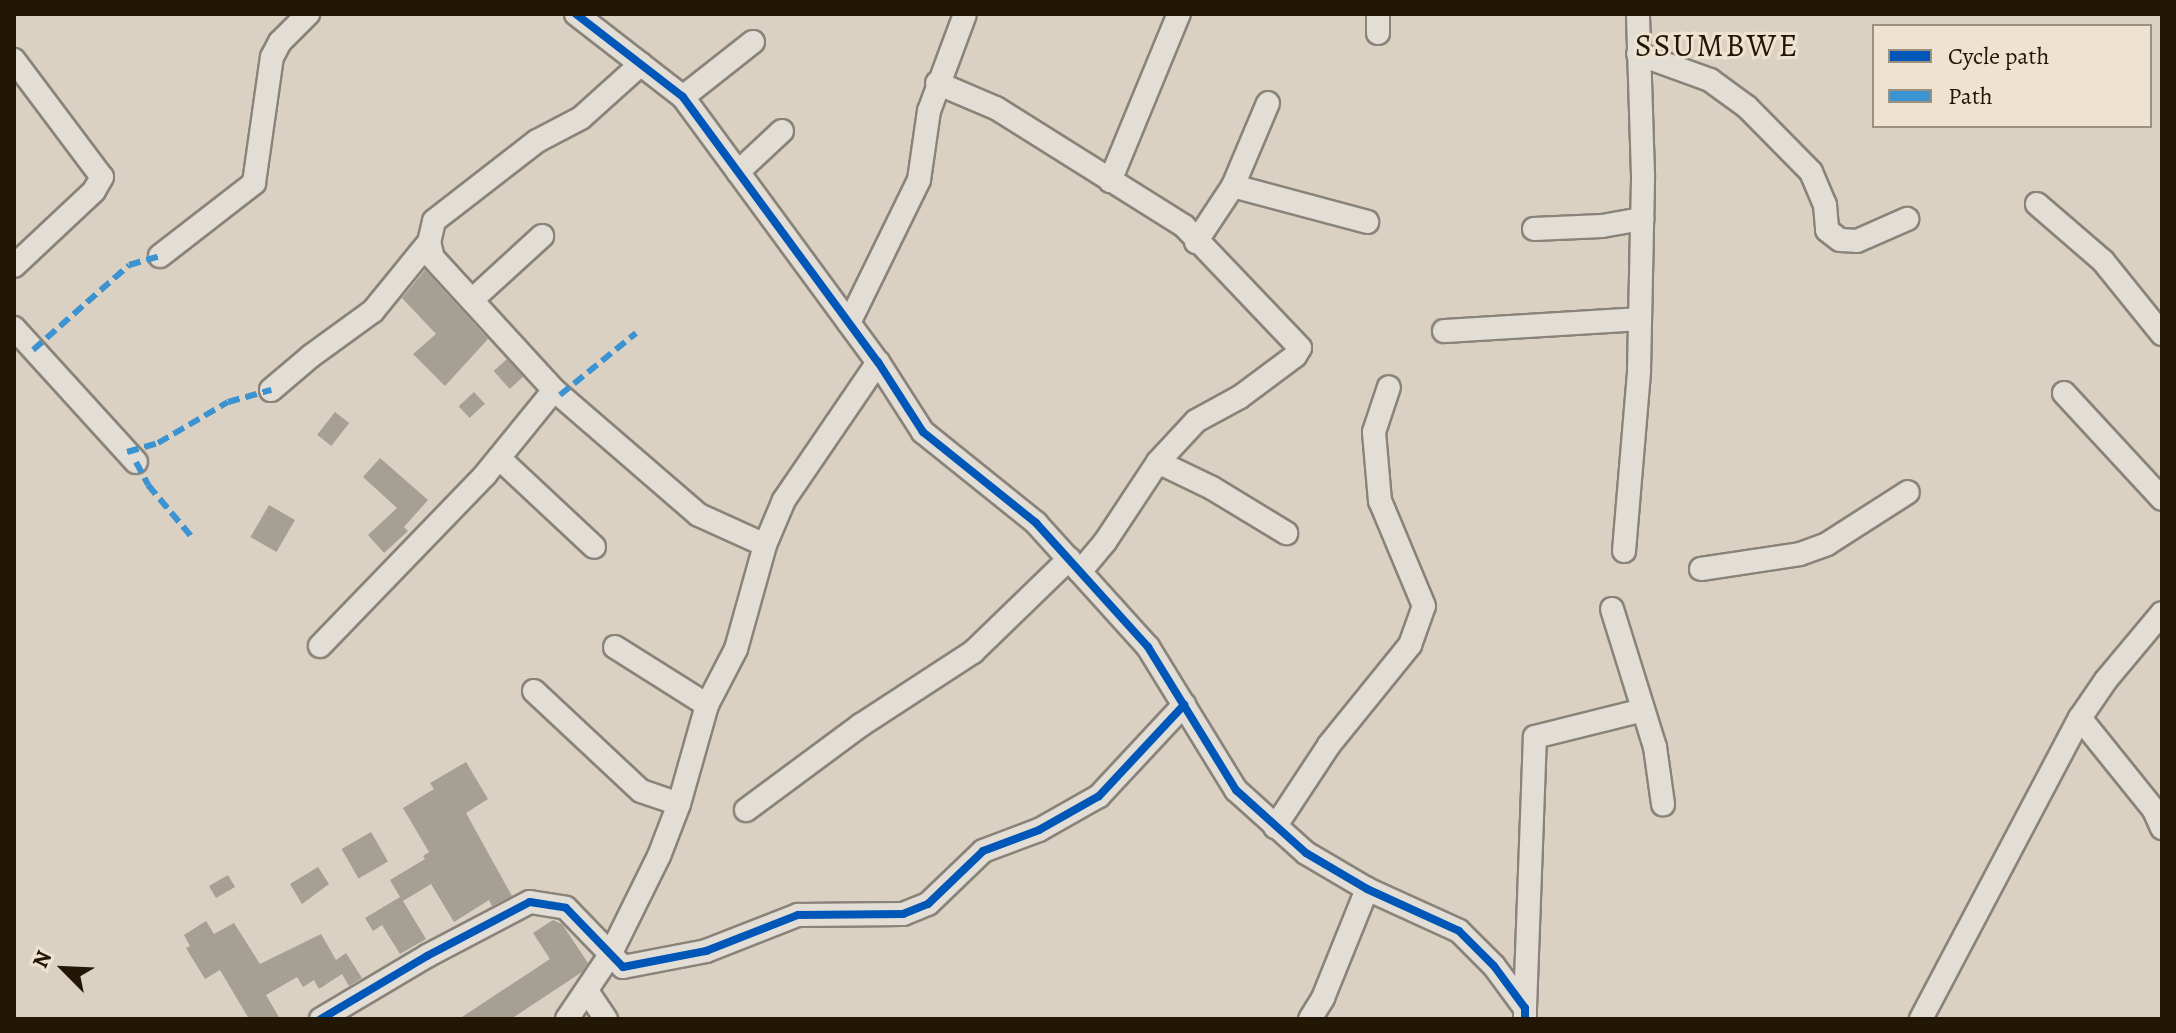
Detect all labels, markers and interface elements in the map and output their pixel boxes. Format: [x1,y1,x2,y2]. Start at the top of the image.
legend [1872,24,2152,128]
district label: SSUMBWE [1635,26,1799,64]
text: Cycle path [1948,40,2049,72]
text: Path [1948,80,1993,112]
north arrow [24,929,104,1009]
text: N [25,946,59,973]

